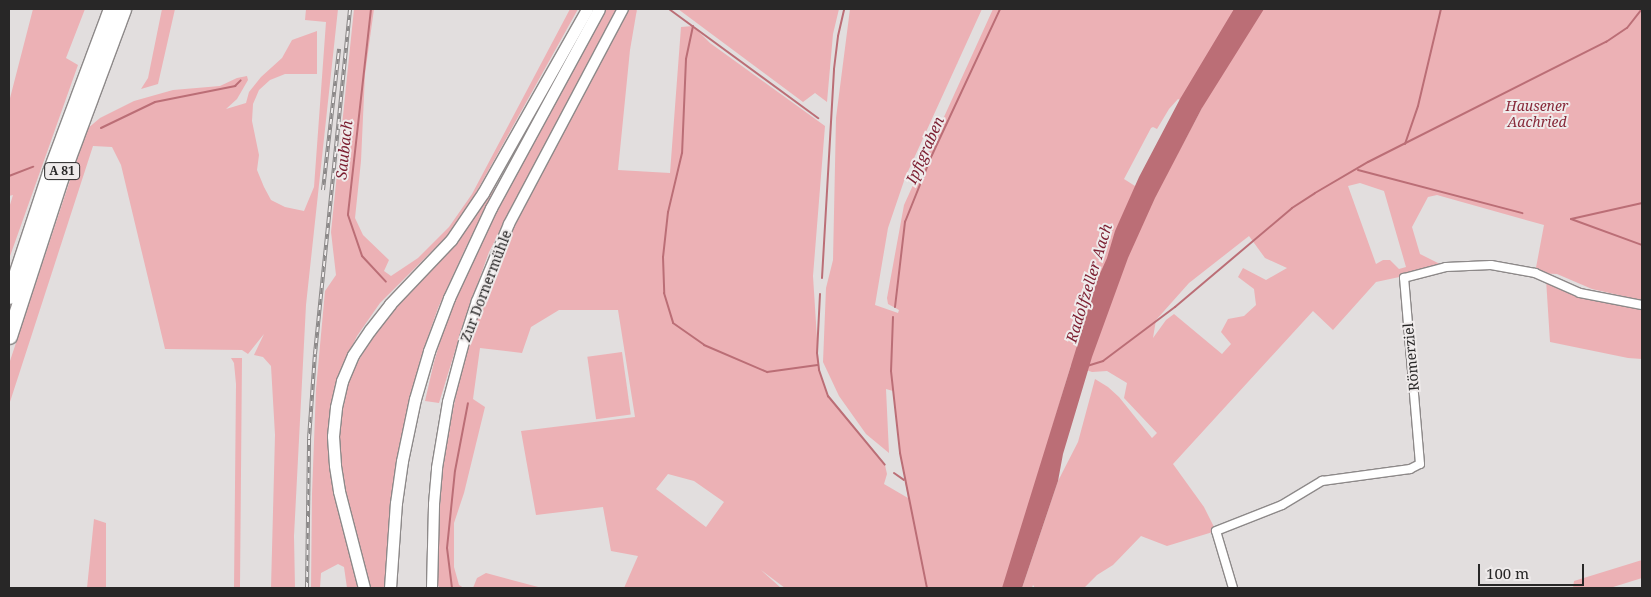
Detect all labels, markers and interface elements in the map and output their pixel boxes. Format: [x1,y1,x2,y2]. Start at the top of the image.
park label: Hausener Aachried [1506,98,1568,130]
water label: Ipfigraben [902,114,948,186]
water label: Saubach [332,120,356,180]
road number: A 81 [43,162,81,180]
water label: Radolfzeller Aach [1062,221,1116,345]
street label: Zur Dornermühle [457,228,515,344]
street label: Römerziel [1400,322,1422,392]
scale bar [1481,554,1587,586]
text: 100 m [1486,563,1529,583]

